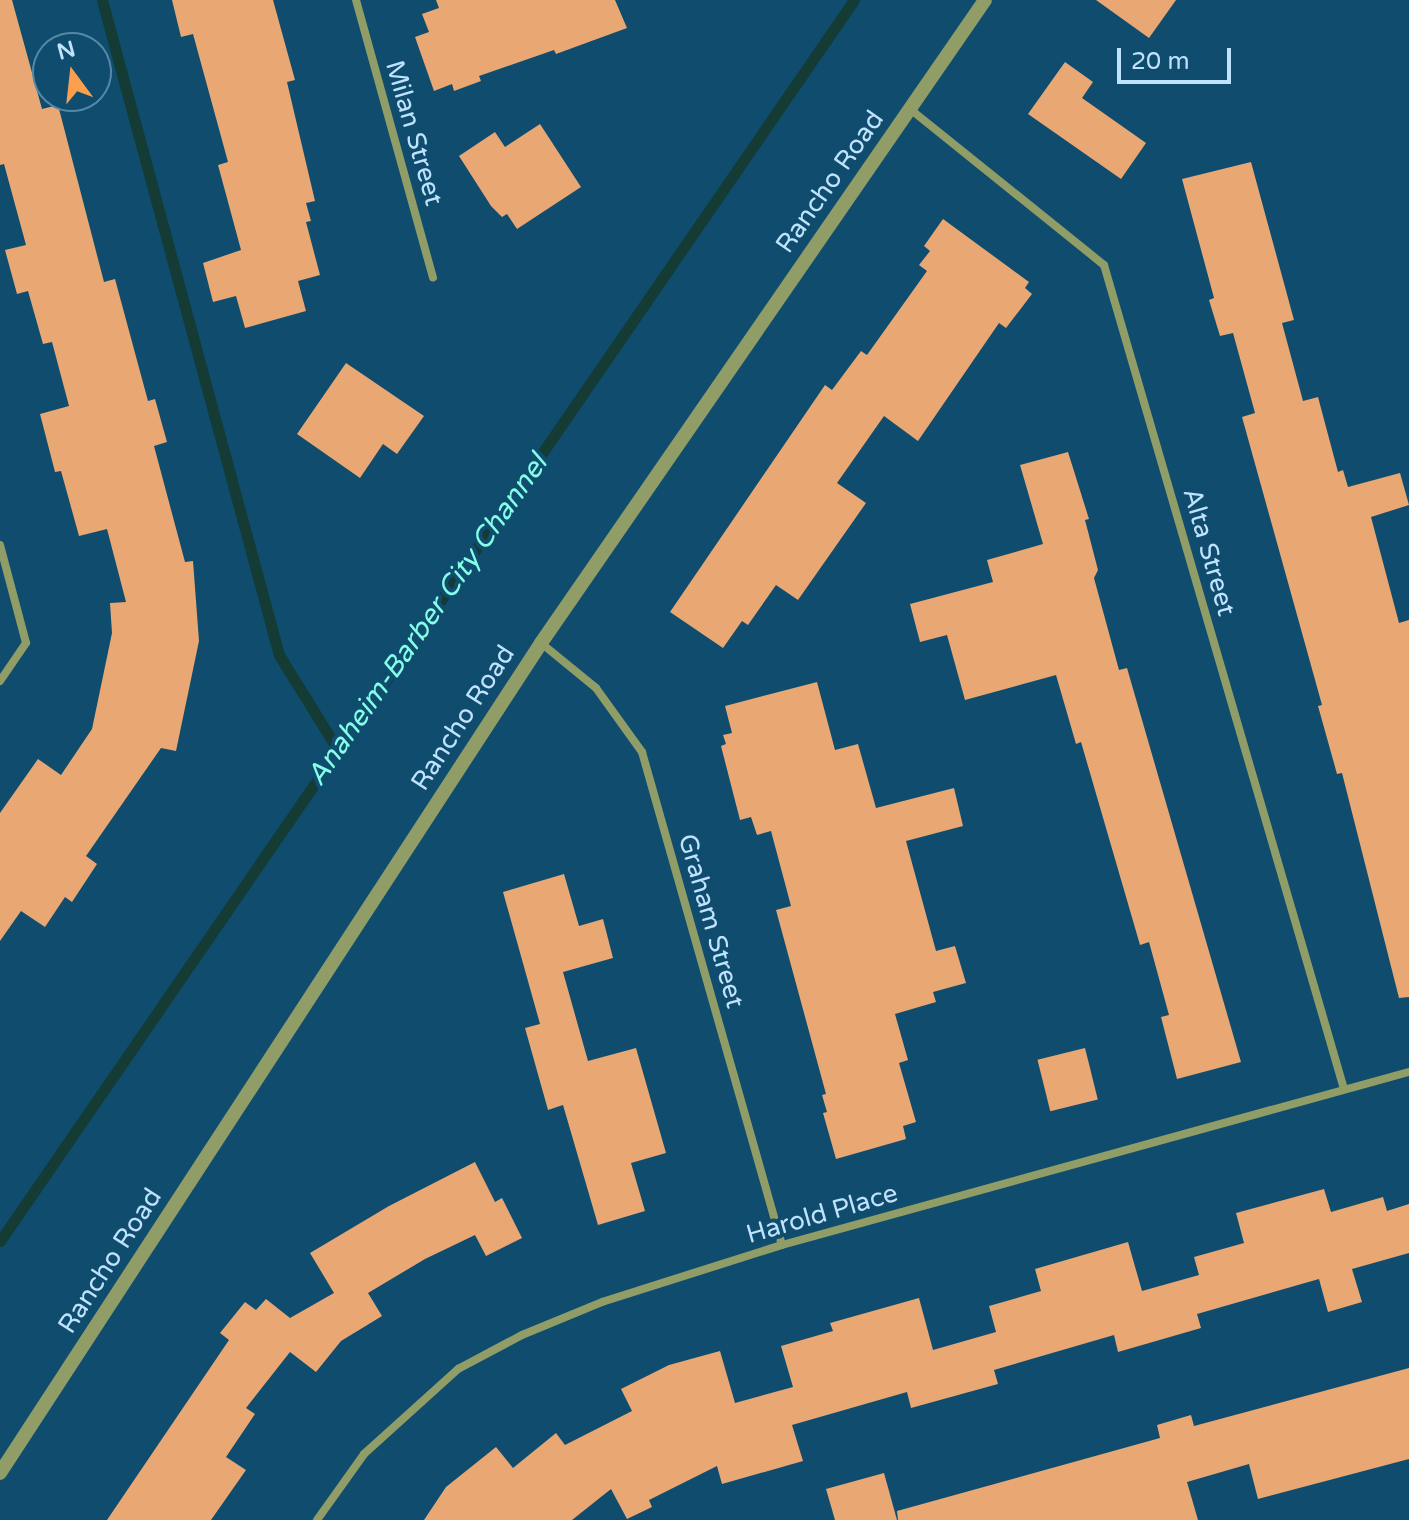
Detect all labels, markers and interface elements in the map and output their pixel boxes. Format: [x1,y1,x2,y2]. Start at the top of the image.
north arrow [32,32,112,112]
scale bar [1121,32,1235,82]
text: N [54,36,78,66]
text: 20 m [1131,47,1189,76]
street label: Milan Street [378,57,450,209]
street label: Rancho Road [769,105,891,259]
water label: Anaheim-Barber City Channel [300,448,554,792]
street label: Alta Street [1176,485,1242,619]
street label: Rancho Road [405,640,521,796]
street label: Graham Street [671,830,751,1012]
street label: Harold Place [743,1177,901,1251]
street label: Rancho Road [52,1183,168,1339]

